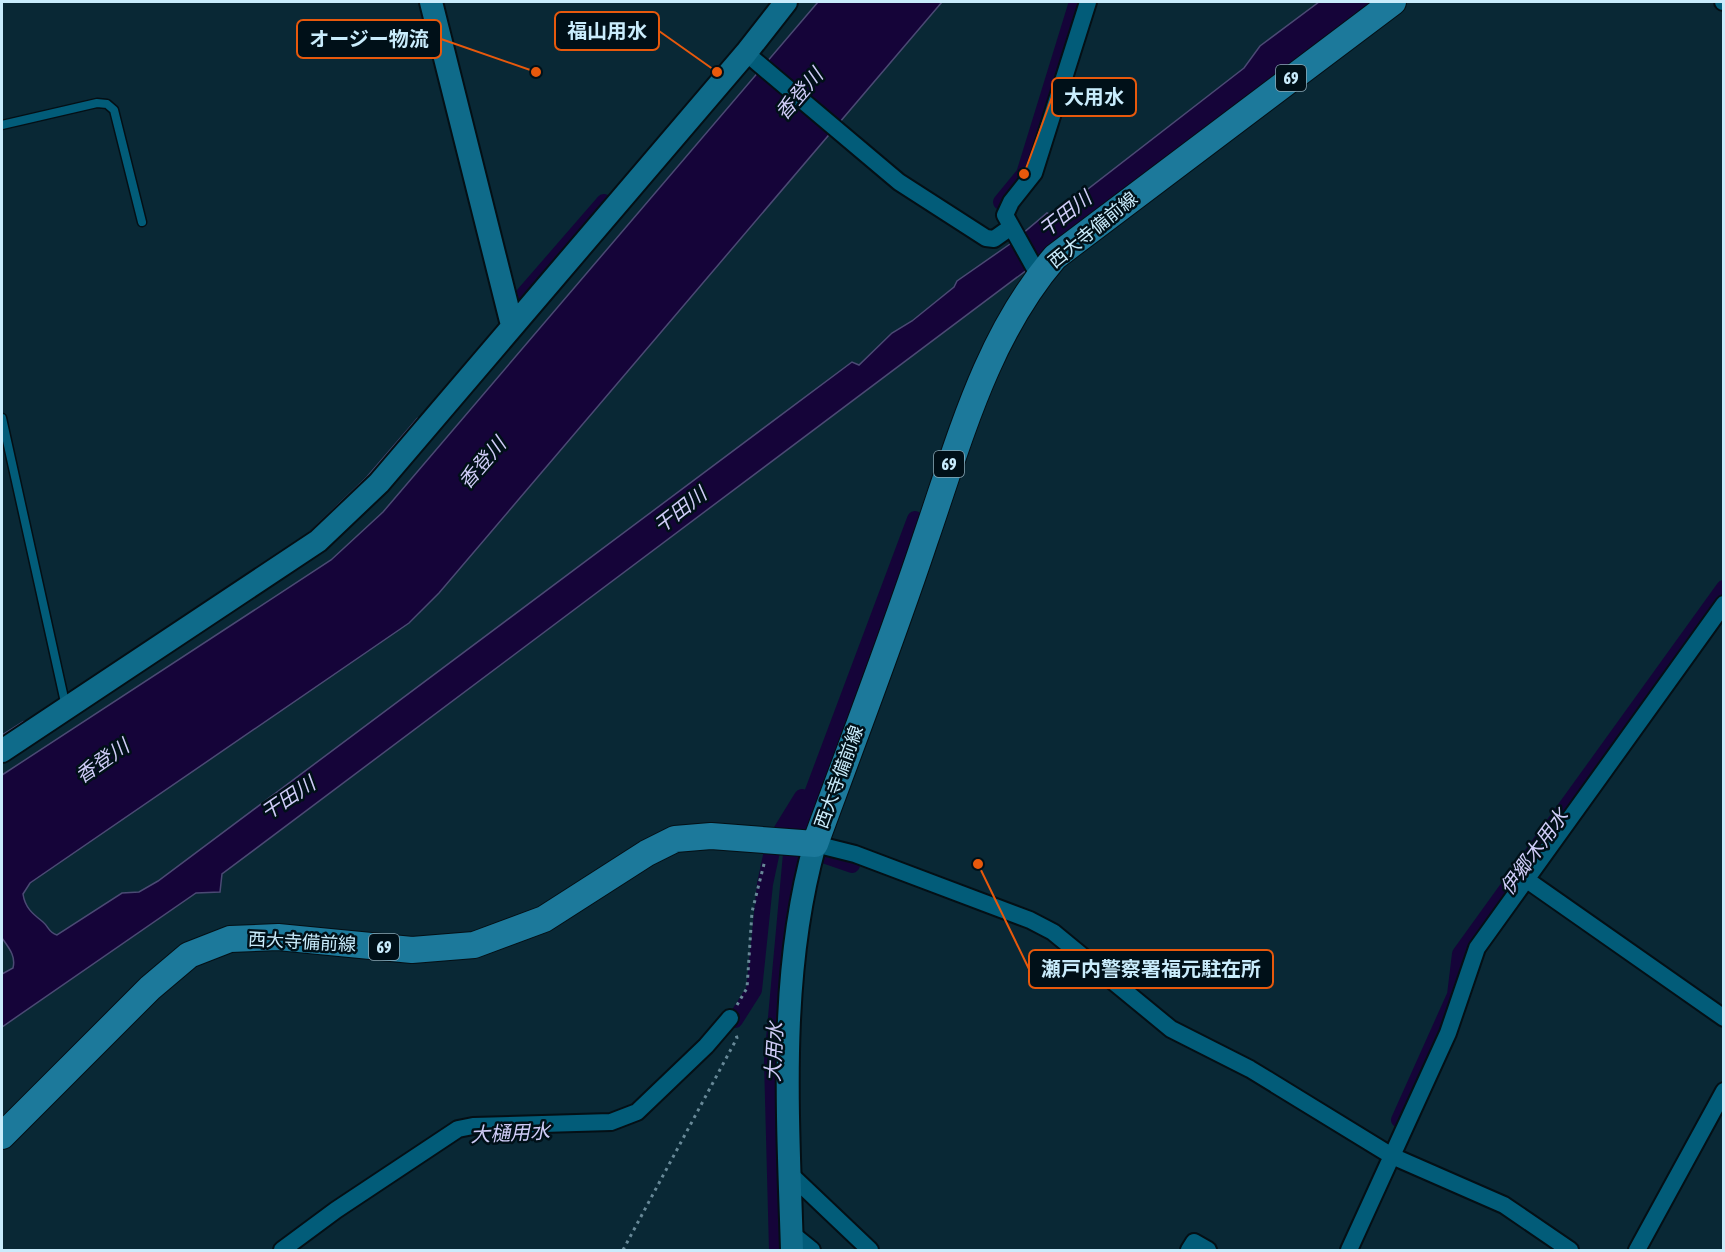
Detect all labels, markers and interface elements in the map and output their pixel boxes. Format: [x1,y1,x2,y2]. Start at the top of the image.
callout: 福山用水 [555,12,659,50]
text: 福山用水 [567,19,647,42]
callout: オージー物流 [297,20,441,58]
text: オージー物流 [309,27,429,50]
water label: 香登川 [770,62,828,124]
road number: 69 [1276,65,1306,91]
callout: 大用水 [1052,78,1136,116]
text: 大用水 [1064,85,1124,108]
water label: 干田川 [1034,185,1097,241]
street label: 西大寺備前線 [1044,187,1141,272]
water label: 香登川 [453,431,511,493]
road number: 69 [934,451,964,477]
water label: 干田川 [649,481,712,537]
street label: 西大寺備前線 [810,722,867,831]
water label: 香登川 [71,733,135,787]
water label: 干田川 [256,770,321,824]
water label: 伊郷木用水 [1495,803,1573,899]
street label: 西大寺備前線 [248,928,357,955]
road number: 69 [369,934,399,960]
callout: 瀬戸内警察署福元駐在所 [1029,950,1273,988]
text: 瀬戸内警察署福元駐在所 [1041,957,1261,980]
water label: 大用水 [760,1019,787,1083]
water label: 大樋用水 [469,1119,553,1146]

